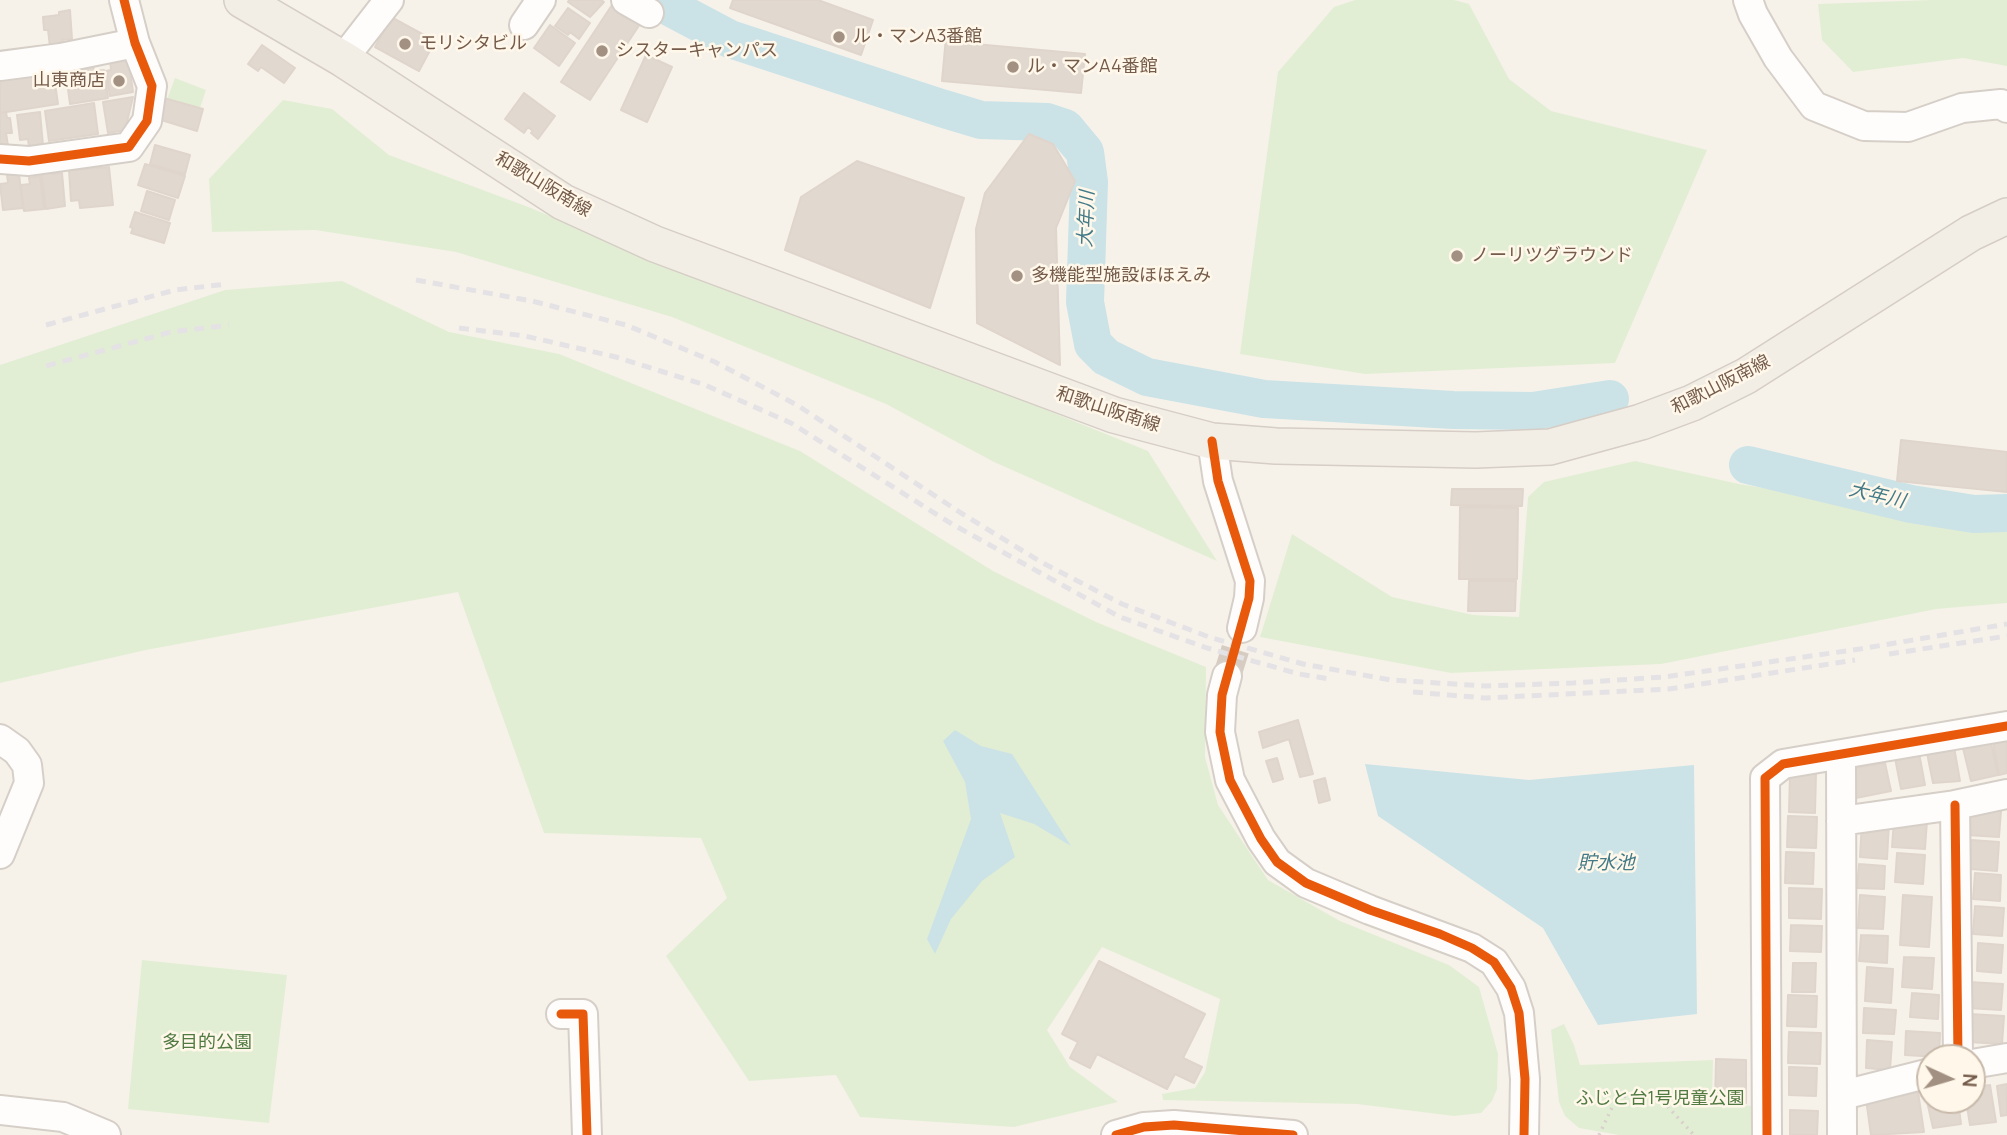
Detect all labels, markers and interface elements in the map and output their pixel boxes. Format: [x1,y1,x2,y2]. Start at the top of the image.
place label: ル・マンA3番館 [853,26,982,48]
marker: ル・マンA3番館 [831,29,847,45]
place label: モリシタビル [419,33,527,55]
marker: モリシタビル [397,36,413,52]
place label: シスターキャンパス [616,40,778,62]
marker: シスターキャンパス [594,43,610,59]
place label: ル・マンA4番館 [1027,56,1158,78]
marker: ル・マンA4番館 [1005,59,1021,75]
place label: 山東商店 [33,70,105,92]
marker: 山東商店 [111,73,127,89]
street label: 和歌山阪南線 [491,148,595,222]
water label: 大年川 [1075,190,1099,248]
place label: ノーリツグラウンド [1471,245,1633,267]
marker: ノーリツグラウンド [1449,248,1465,264]
place label: 多機能型施設ほほえみ [1031,265,1211,287]
marker: 多機能型施設ほほえみ [1009,268,1025,284]
street label: 和歌山阪南線 [1668,351,1774,419]
street label: 和歌山阪南線 [1053,383,1163,437]
water label: 大年川 [1847,478,1907,514]
water label: 貯水池 [1578,853,1634,875]
park label: 多目的公園 [162,1032,252,1054]
north arrow [1916,1044,1986,1114]
text: N [1957,1073,1983,1088]
park label: ふじと台1号児童公園 [1575,1088,1745,1110]

